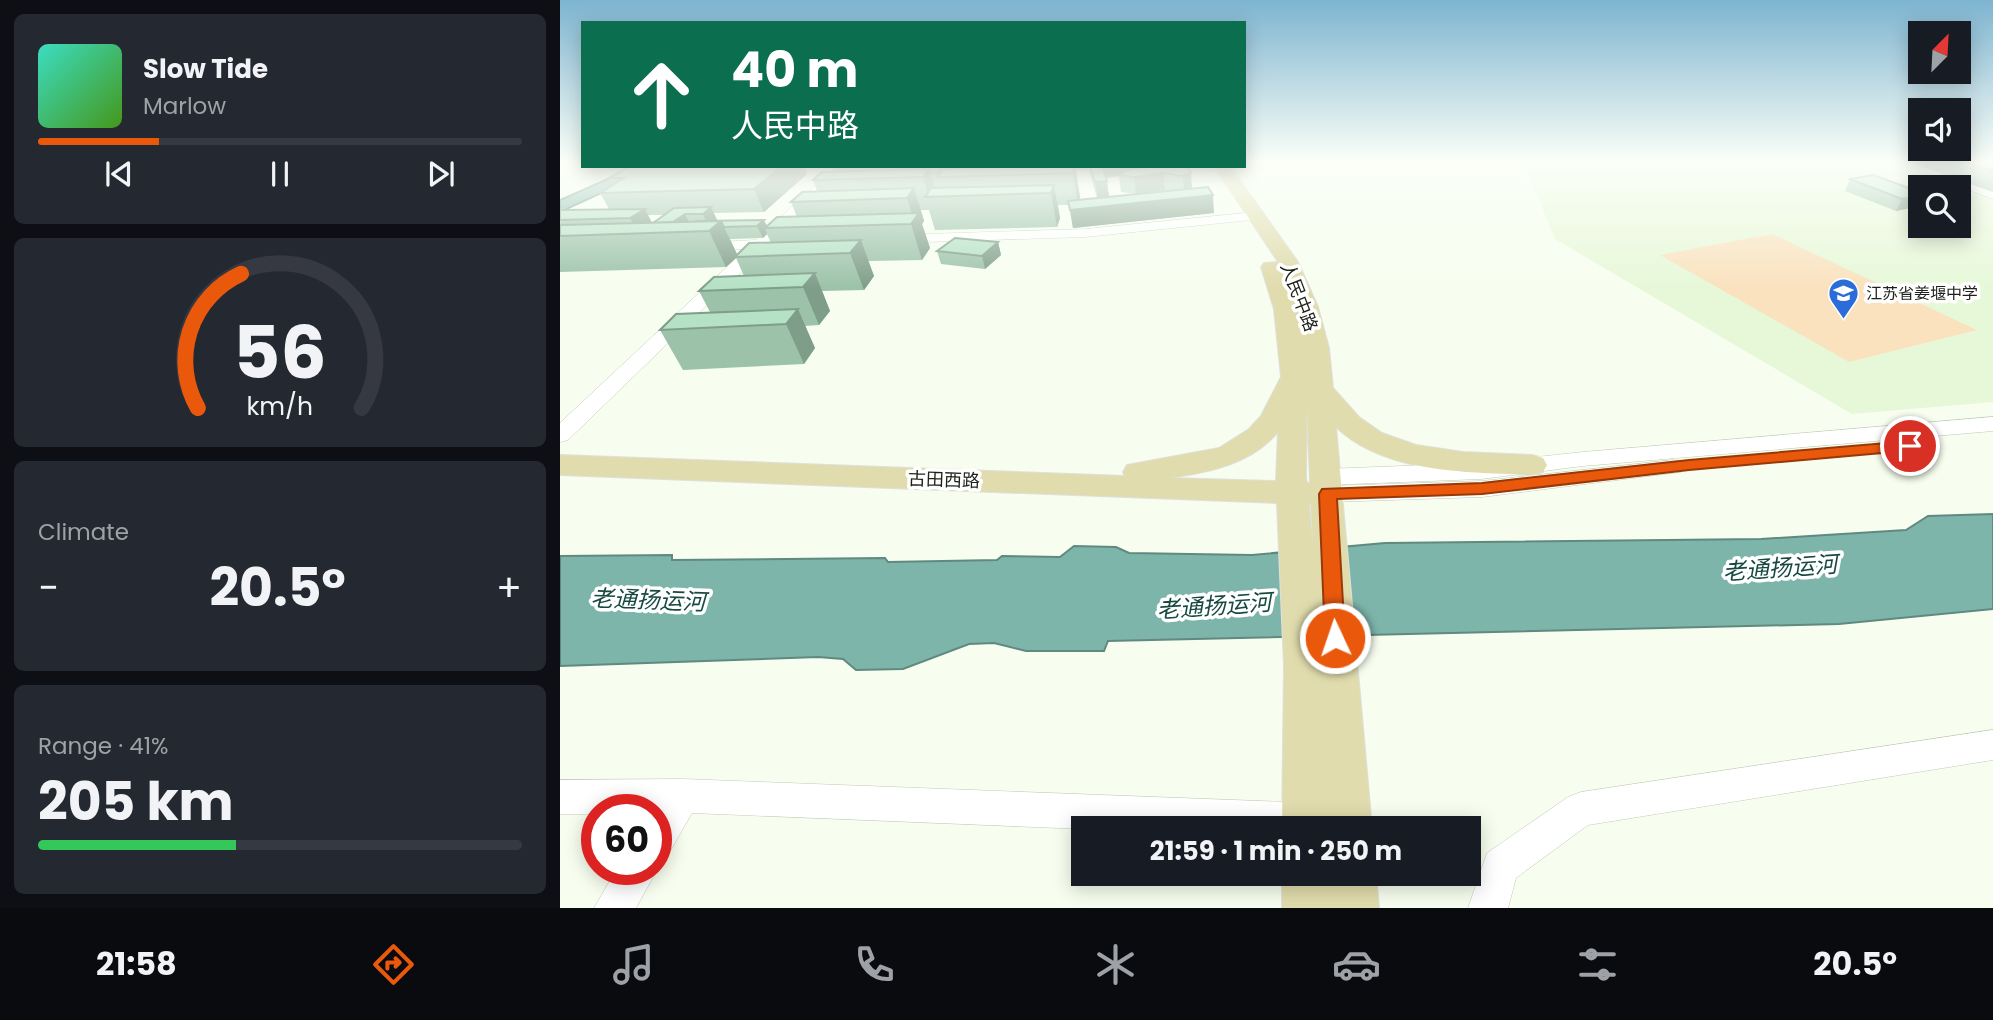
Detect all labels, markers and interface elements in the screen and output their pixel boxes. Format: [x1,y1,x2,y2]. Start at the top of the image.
north arrow [1908,21,1970,84]
map controls [1908,21,1971,238]
text: 40 m [731,36,858,104]
icon: ahead [616,49,707,140]
text: Slow Tide [143,51,268,87]
text: Marlow [143,90,226,122]
button: sound [1908,98,1971,161]
text: 人民中路 [731,103,859,148]
icon: previous [100,155,138,193]
icon: pause [261,155,299,193]
icon: next [422,155,460,193]
button: search [1908,175,1971,238]
street label: 人民中路 [1275,259,1324,335]
school or university icon: 江苏省姜堰中学 [1826,276,1860,320]
place label: 江苏省姜堰中学 [1866,282,1978,305]
text: 56 [233,303,327,404]
text: km/h [247,389,313,424]
pin [1880,416,1940,476]
icon: arrive [1891,427,1929,465]
street label: 古田西路 [908,466,980,493]
text: Climate [38,516,129,548]
water label: 老通扬运河 [1722,548,1842,588]
text: 20.5° [209,551,346,624]
text: − [38,561,59,614]
text: + [496,561,522,614]
water label: 老通扬运河 [590,582,710,618]
water label: 老通扬运河 [1156,586,1276,626]
position arrow [1298,601,1372,675]
text: Range · 41% [38,730,169,762]
text: 205 km [38,765,234,838]
speed limit sign: 60 [581,794,672,885]
text: 21:59 · 1 min · 250 m [1150,833,1402,869]
icon: directions [369,940,418,989]
icon: music [609,940,658,989]
icon: phone [850,940,899,989]
icon: climate [1091,940,1140,989]
icon: car [1332,940,1381,989]
icon: filters [1573,940,1622,989]
text: 21:58 [96,941,177,986]
text: 20.5° [1813,941,1897,986]

